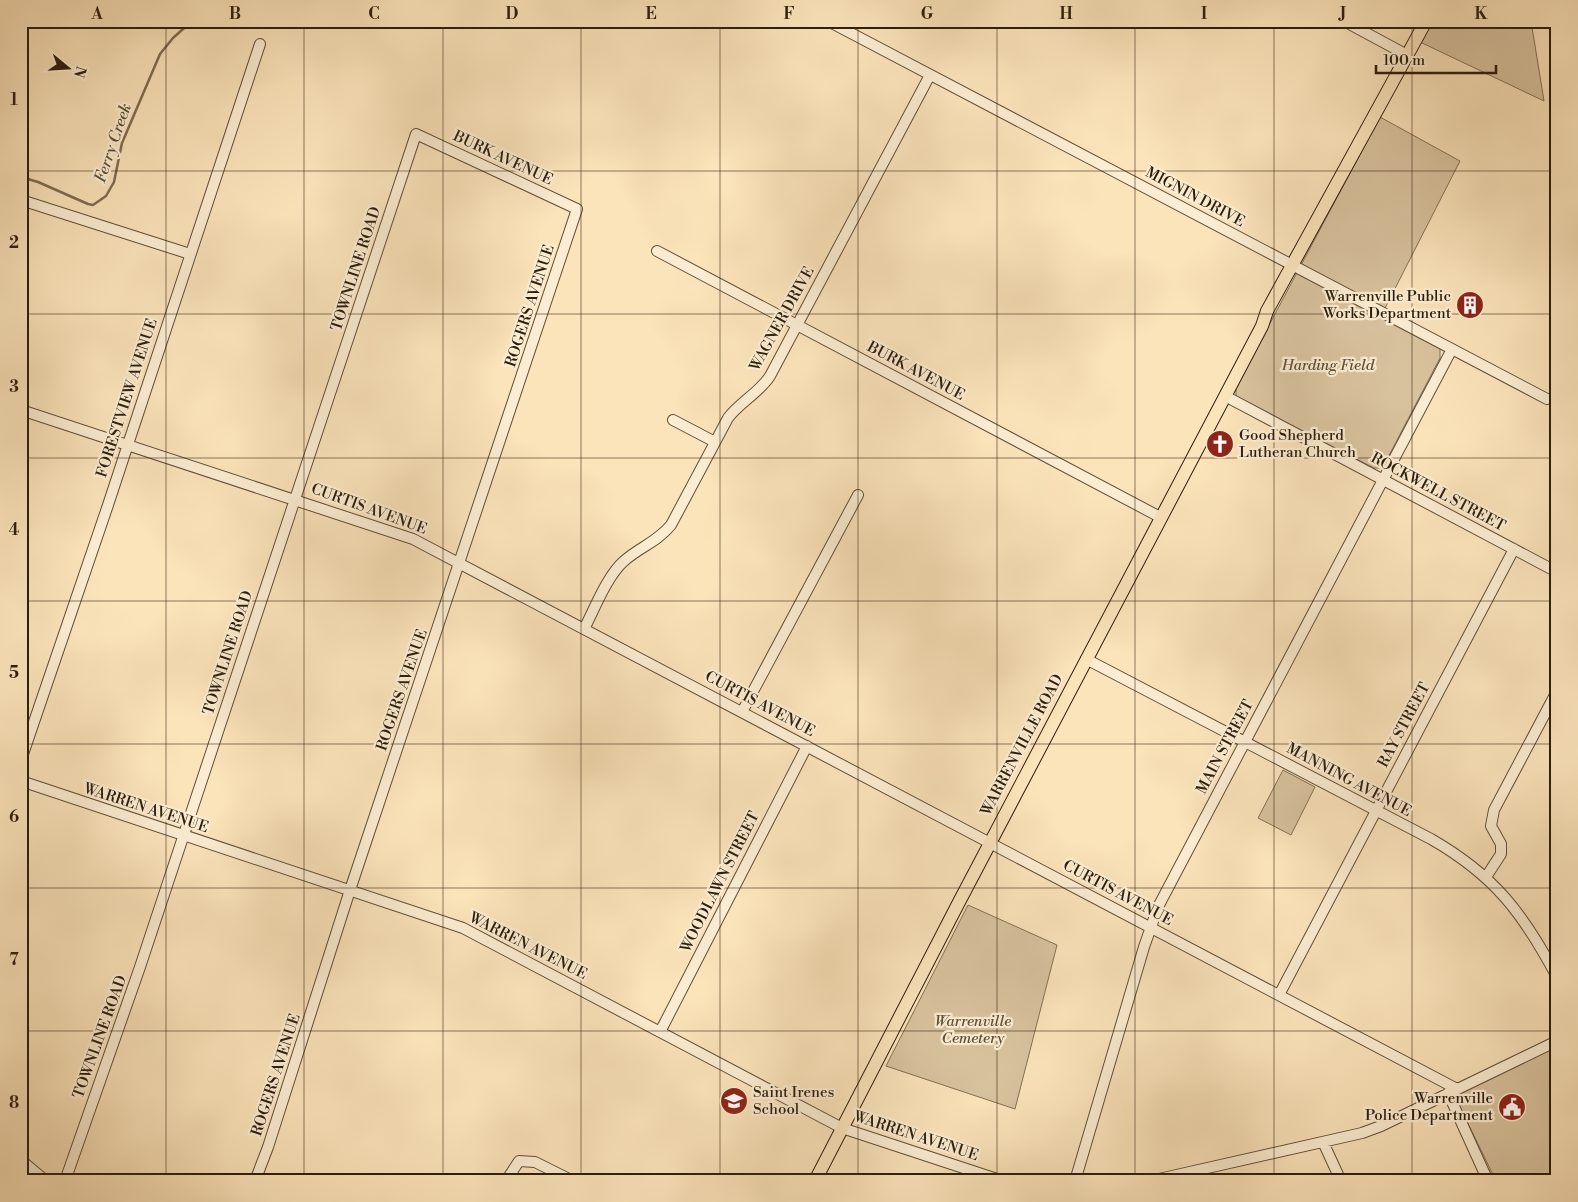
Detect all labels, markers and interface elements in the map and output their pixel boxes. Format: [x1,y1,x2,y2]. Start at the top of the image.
text: A [90,4,103,24]
text: B [229,4,241,24]
text: C [368,4,380,24]
text: D [506,4,519,24]
text: E [645,4,657,24]
text: F [783,4,795,24]
text: G [921,4,934,24]
text: H [1059,4,1073,24]
text: I [1201,4,1207,24]
text: J [1338,4,1346,24]
text: K [1475,4,1489,24]
north arrow [42,42,92,92]
scale bar [1376,42,1496,74]
text: 100 m [1383,51,1425,70]
text: N [69,64,90,80]
text: 1 [10,90,18,110]
water label: Ferry Creek [90,101,136,185]
street label: BURK AVENUE [449,126,556,189]
street label: MIGNIN DRIVE [1142,163,1248,231]
street label: TOWNLINE ROAD [327,204,385,334]
text: 2 [9,233,19,253]
street label: ROGERS AVENUE [501,242,559,370]
street label: WAGNER DRIVE [745,263,819,375]
place label: Warrenville Public Works Department [1322,287,1452,323]
building icon: Warrenville Public Works Department [1455,290,1485,320]
street label: FORESTVIEW AVENUE [92,316,162,480]
street label: BURK AVENUE [863,337,968,405]
park label: Harding Field [1281,356,1375,375]
text: 3 [9,377,19,397]
place label: Good Shepherd Lutheran Church [1239,426,1356,462]
church icon: Good Shepherd Lutheran Church [1205,429,1235,459]
street label: ROCKWELL STREET [1367,448,1509,536]
street label: CURTIS AVENUE [308,479,430,539]
text: 4 [9,520,20,540]
street label: TOWNLINE ROAD [199,588,257,718]
street label: ROGERS AVENUE [372,627,432,753]
text: 5 [9,663,19,683]
street label: CURTIS AVENUE [702,667,818,741]
street label: WARRENVILLE ROAD [976,671,1067,820]
street label: RAY STREET [1374,679,1435,771]
street label: MAIN STREET [1192,696,1258,797]
street label: MANNING AVENUE [1283,739,1415,821]
street label: WARREN AVENUE [80,779,211,837]
text: 6 [9,807,19,827]
street label: WOODLAWN STREET [676,808,764,957]
street label: CURTIS AVENUE [1060,856,1176,930]
street label: WARREN AVENUE [465,908,590,984]
text: 7 [9,950,19,970]
street label: TOWNLINE ROAD [69,973,131,1101]
street label: ROGERS AVENUE [247,1011,305,1139]
park label: Warrenville Cemetery [935,1012,1011,1048]
place label: Saint Irenes School [753,1083,834,1119]
school or university icon: Saint Irenes School [719,1086,749,1116]
place label: Warrenville Police Department [1365,1089,1494,1125]
public building icon: Warrenville Police Department [1497,1092,1527,1122]
text: 8 [9,1093,19,1113]
street label: WARREN AVENUE [850,1107,981,1165]

